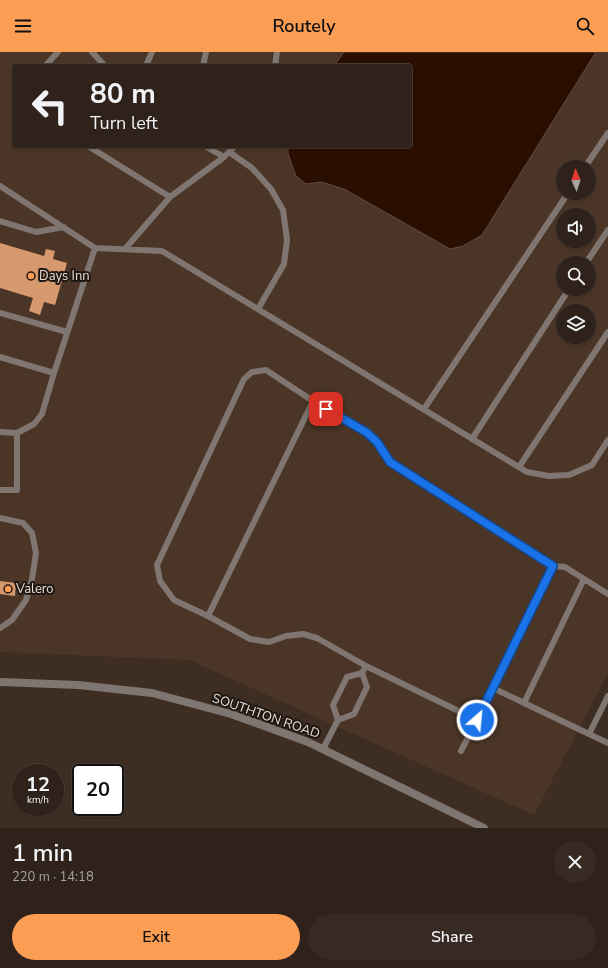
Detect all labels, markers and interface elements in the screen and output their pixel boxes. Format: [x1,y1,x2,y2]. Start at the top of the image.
text: Routely [272,14,336,38]
icon: menu [12,15,34,37]
icon: search [574,15,596,37]
text: 80 m [90,75,156,113]
icon: left [24,80,76,132]
text: Turn left [90,111,158,135]
north arrow [556,160,596,200]
map controls [556,160,596,344]
button: sound [556,208,596,248]
button: search [556,256,596,296]
place label: Days Inn [39,267,90,285]
marker: Days Inn [26,271,36,281]
button: layers [556,304,596,344]
pin [309,392,343,426]
icon: arrive [315,398,337,420]
place label: Valero [15,580,54,598]
marker: Valero [3,584,13,594]
street label: SOUTHTON ROAD [210,689,322,743]
position arrow [456,699,498,741]
speed limit sign: 20 [72,764,124,816]
text: 12 [26,771,50,798]
text: km/h [27,793,49,807]
text: 1 min [12,837,73,869]
button: close [554,841,596,883]
text: 220 m · 14:18 [12,868,94,886]
button: Exit [12,914,300,960]
button: Share [308,914,596,960]

